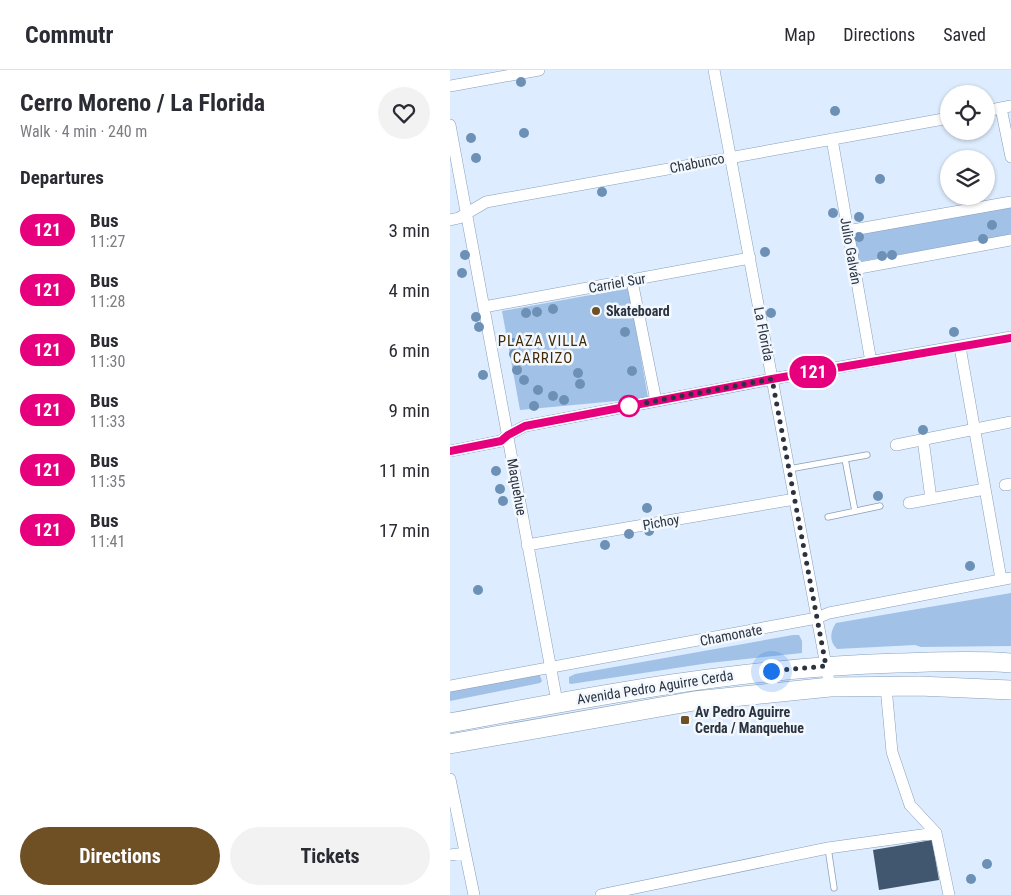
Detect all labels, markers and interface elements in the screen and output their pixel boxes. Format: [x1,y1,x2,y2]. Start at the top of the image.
text: Commutr [25,21,113,49]
text: Map [784,24,815,45]
text: Directions [843,24,915,45]
text: Saved [943,24,986,45]
map controls [940,85,995,205]
button: locate [940,85,995,140]
button: heart [378,87,430,139]
text: Cerro Moreno / La Florida [20,89,265,117]
text: Walk · 4 min · 240 m [20,122,147,141]
street label: Chabunco [668,150,726,176]
button: layers [940,150,995,205]
text: Departures [20,166,104,189]
text: Bus [90,209,119,232]
street label: Julio Galván [837,216,865,286]
text: 121 [34,219,61,240]
text: 3 min [388,219,430,242]
text: 11:27 [90,232,125,251]
text: Bus [90,269,119,292]
street label: Carriel Sur [587,270,647,296]
text: 121 [34,279,61,300]
text: 4 min [388,279,430,302]
text: 11:28 [90,292,125,311]
place label: Skateboard [606,303,670,319]
marker: Skateboard [590,305,602,317]
street label: La Florida [751,306,777,362]
text: Bus [90,329,119,352]
district label: PLAZA VILLA CARRIZO [498,332,588,367]
text: 121 [34,339,61,360]
text: 6 min [388,339,430,362]
text: 11:30 [90,352,125,371]
line badge: 121 [784,356,842,388]
text: 121 [799,361,827,382]
text: Bus [90,389,119,412]
unlabelled marker [618,395,640,417]
text: 121 [34,399,61,420]
text: 9 min [388,399,430,422]
text: 11:33 [90,412,125,431]
text: Bus [90,449,119,472]
street label: Maquehue [504,457,530,517]
text: 121 [34,459,61,480]
text: 11 min [379,459,430,482]
text: 11:35 [90,472,125,491]
text: Bus [90,509,119,532]
street label: Pichoy [641,511,681,533]
text: 121 [34,519,61,540]
text: 17 min [379,519,430,542]
text: 11:41 [90,532,125,551]
street label: Chamonate [698,621,764,649]
your location [759,659,784,684]
street label: Avenida Pedro Aguirre Cerda [576,667,734,707]
place label: Av Pedro Aguirre Cerda / Manquehue [695,704,804,736]
marker: Av Pedro Aguirre Cerda / Manquehue [679,714,691,726]
button: Directions [20,827,220,885]
button: Tickets [230,827,430,885]

